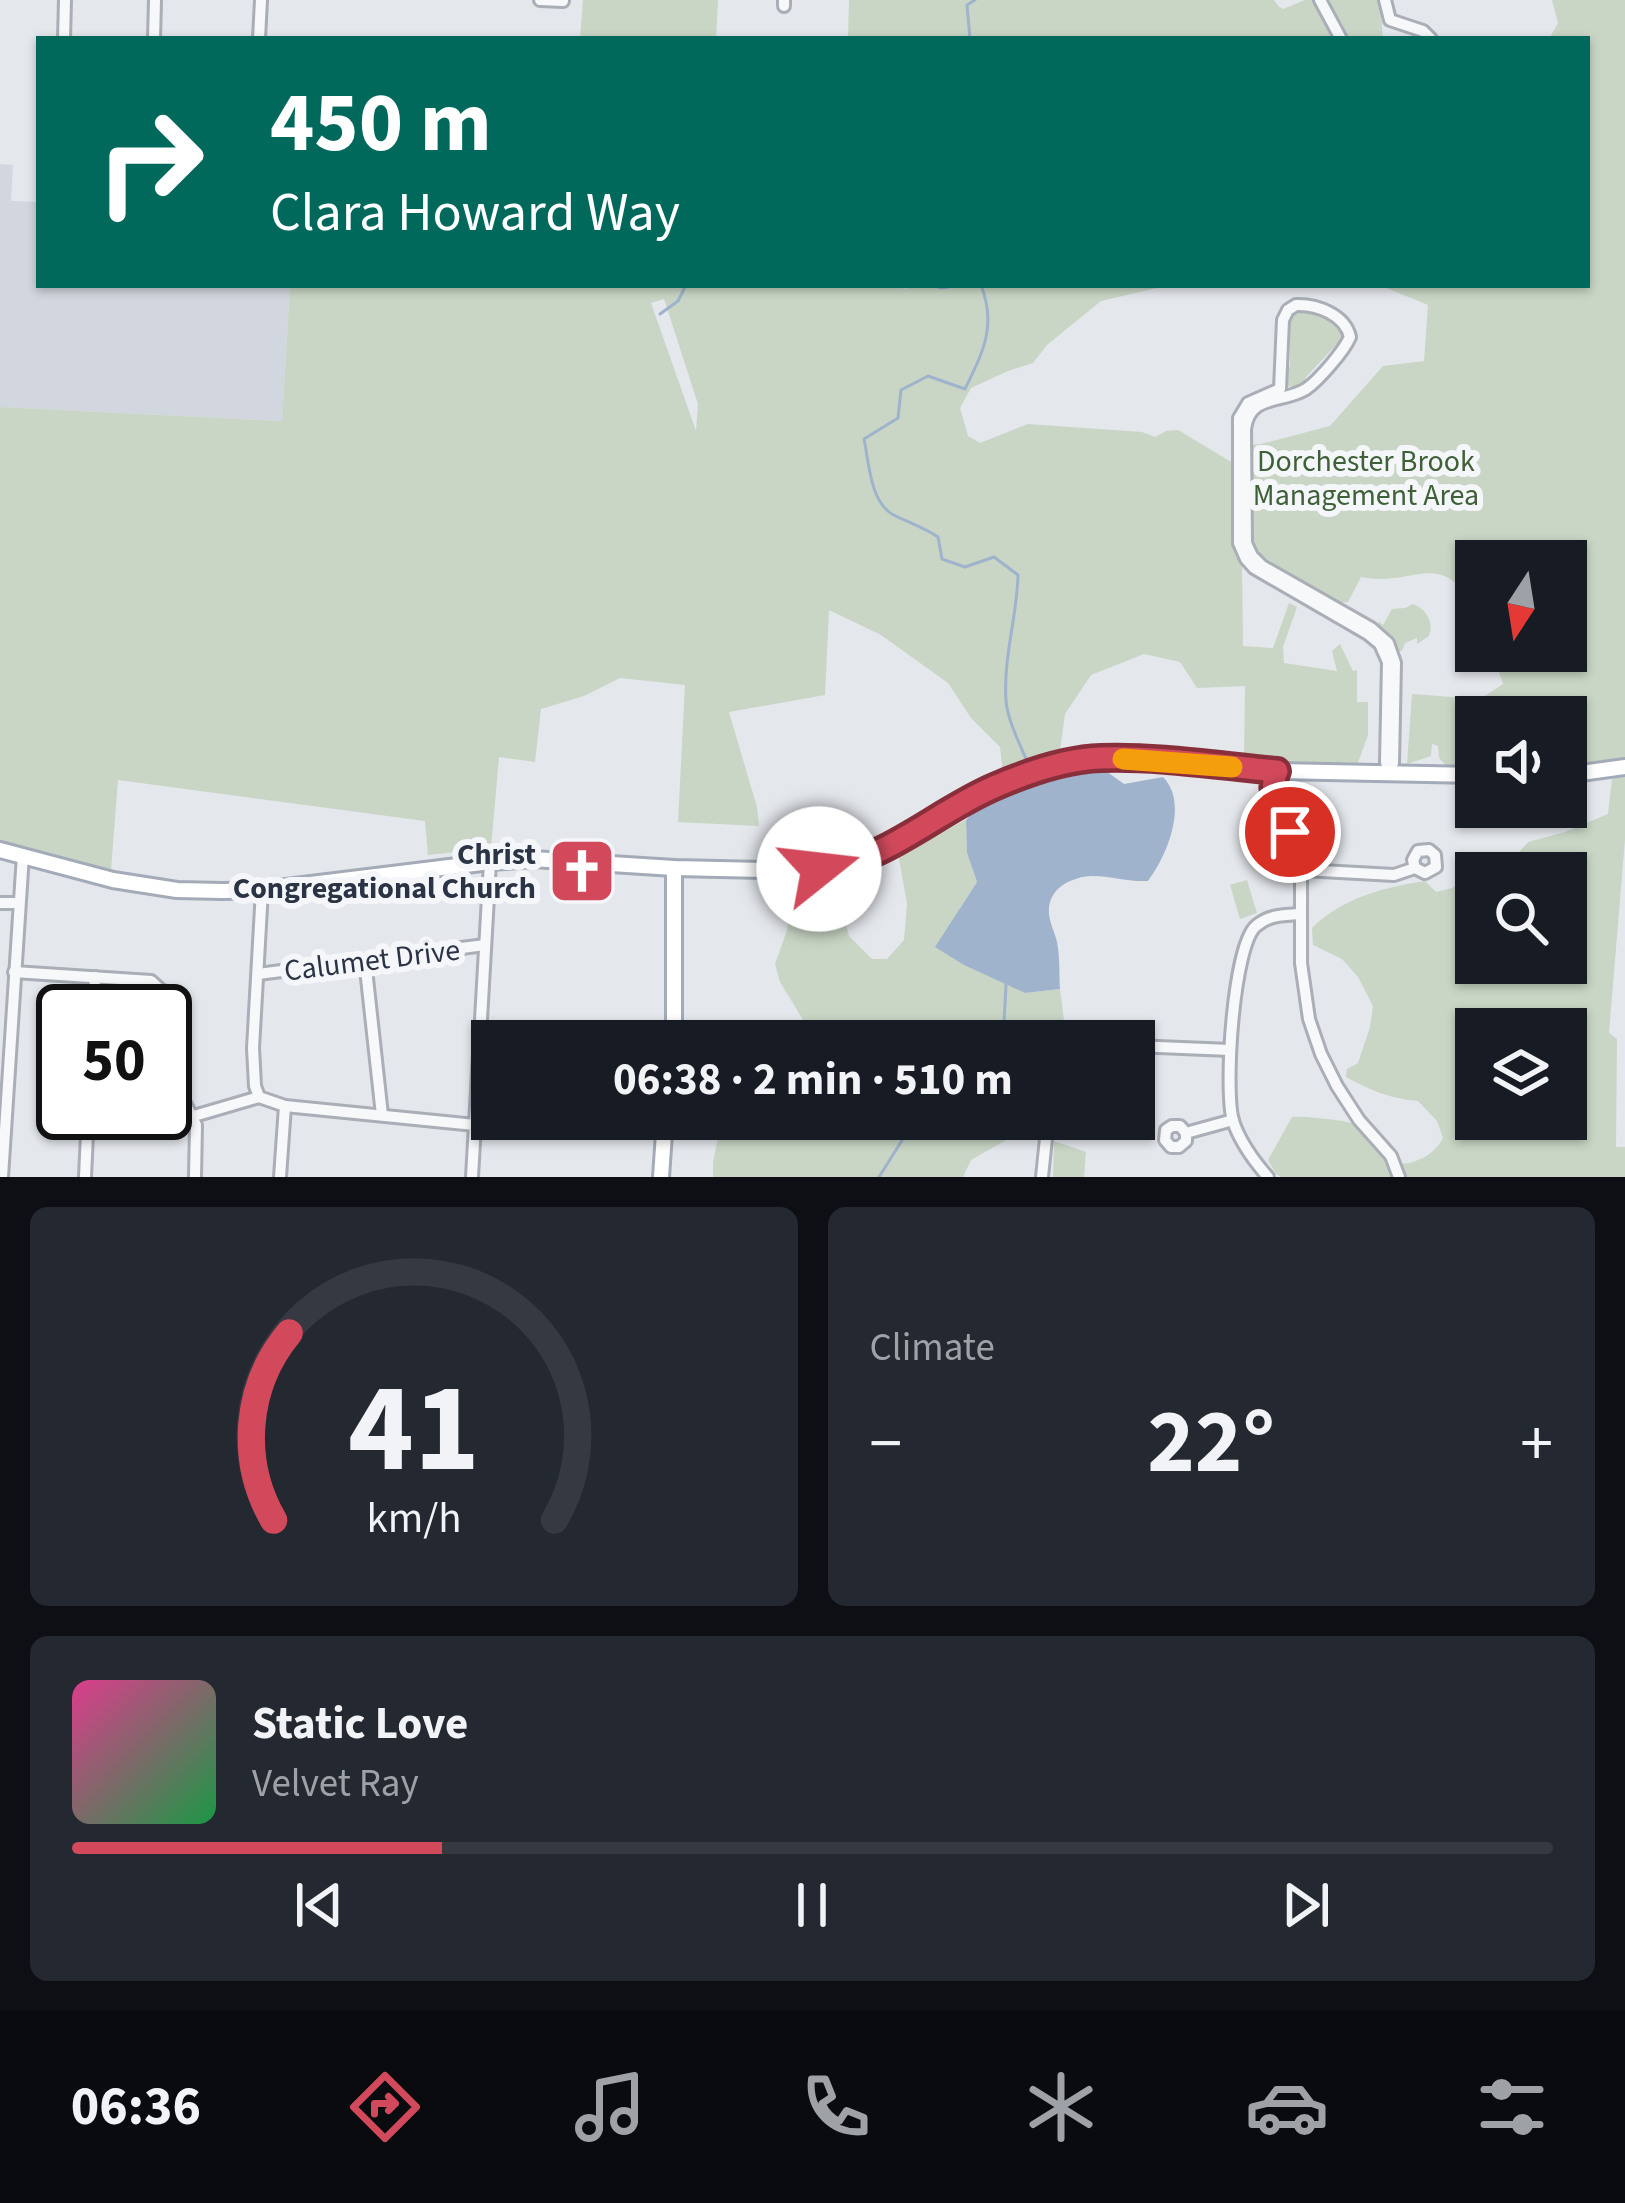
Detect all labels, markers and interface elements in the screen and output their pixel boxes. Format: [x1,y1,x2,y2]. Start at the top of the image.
text: 450 m [270,64,492,184]
icon: right [72,84,228,240]
text: Clara Howard Way [270,175,680,252]
park label: Dorchester Brook Management Area [1253,440,1479,517]
north arrow [1455,540,1587,672]
map controls [1455,540,1587,1140]
button: sound [1455,696,1587,828]
pin [1239,781,1341,883]
icon: arrive [1257,799,1323,865]
position arrow [756,806,882,932]
place label: Christ Congregational Church [233,833,536,910]
church icon: Christ Congregational Church [547,836,617,906]
button: search [1455,852,1587,984]
street label: Calumet Drive [282,928,462,993]
speed limit sign: 50 [36,984,192,1140]
button: layers [1455,1008,1587,1140]
text: 06:38 · 2 min · 510 m [613,1048,1013,1112]
text: Climate [870,1320,995,1376]
text: 41 [348,1341,480,1519]
text: 22° [1147,1379,1275,1507]
text: − [870,1397,902,1491]
text: + [1520,1397,1553,1491]
text: km/h [366,1487,461,1548]
text: Static Love [252,1692,468,1756]
text: Velvet Ray [252,1756,419,1812]
icon: previous [286,1872,352,1938]
icon: pause [779,1872,845,1938]
icon: next [1273,1872,1339,1938]
icon: directions [343,2065,427,2149]
icon: music [568,2065,652,2149]
icon: phone [794,2065,878,2149]
icon: climate [1019,2065,1103,2149]
icon: car [1245,2065,1329,2149]
icon: filters [1470,2065,1554,2149]
text: 06:36 [71,2069,201,2146]

